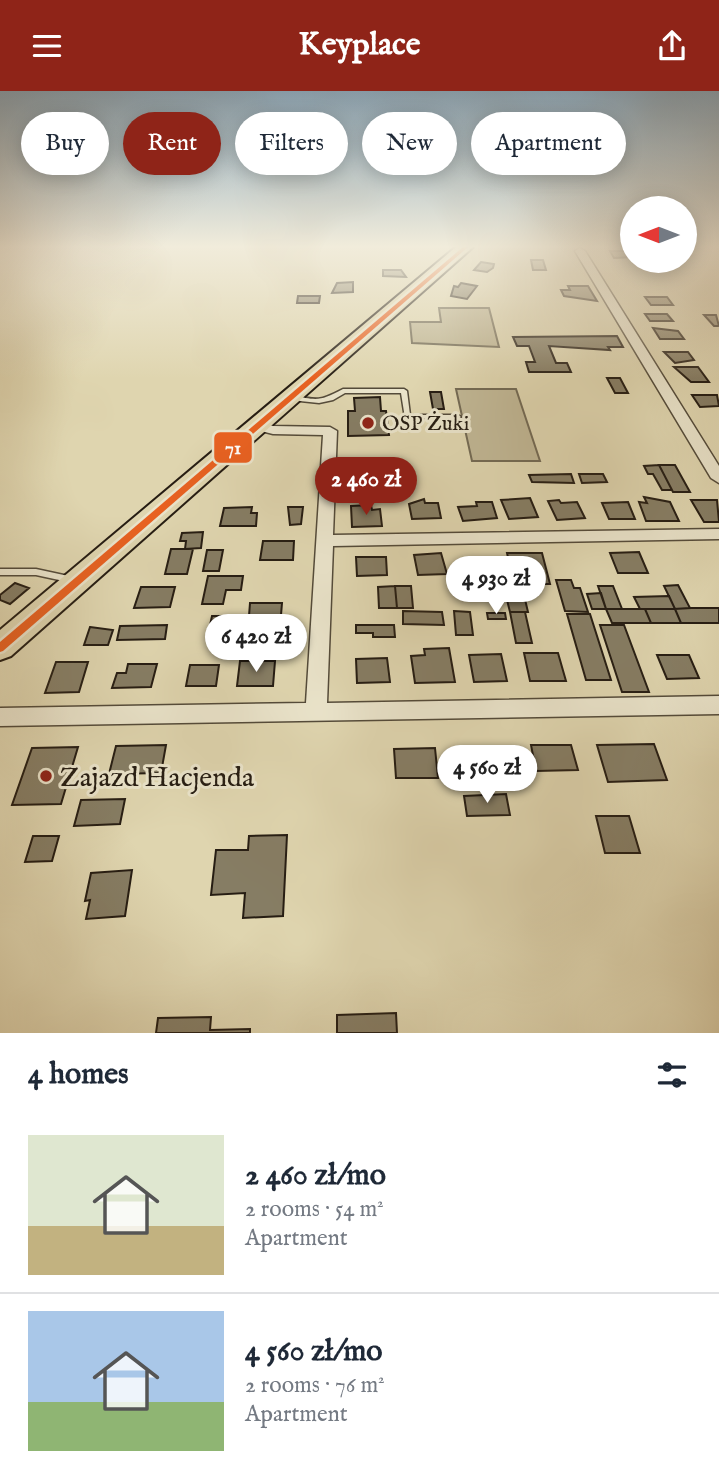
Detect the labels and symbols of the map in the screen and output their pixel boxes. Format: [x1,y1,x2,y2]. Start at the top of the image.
north arrow [620,196,696,273]
place label: OSP Żuki [382,411,469,438]
marker: OSP Żuki [360,415,376,431]
line badge: 71 [213,431,253,464]
text: 71 [225,437,241,461]
pin: 2 460 zł [294,457,438,517]
pin: 4 930 zł [424,557,568,616]
pin: 6 420 zł [184,615,328,674]
pin: 4 560 zł [415,745,559,805]
place label: Zajazd Hacjenda [60,761,255,796]
marker: Zajazd Hacjenda [38,768,54,784]

